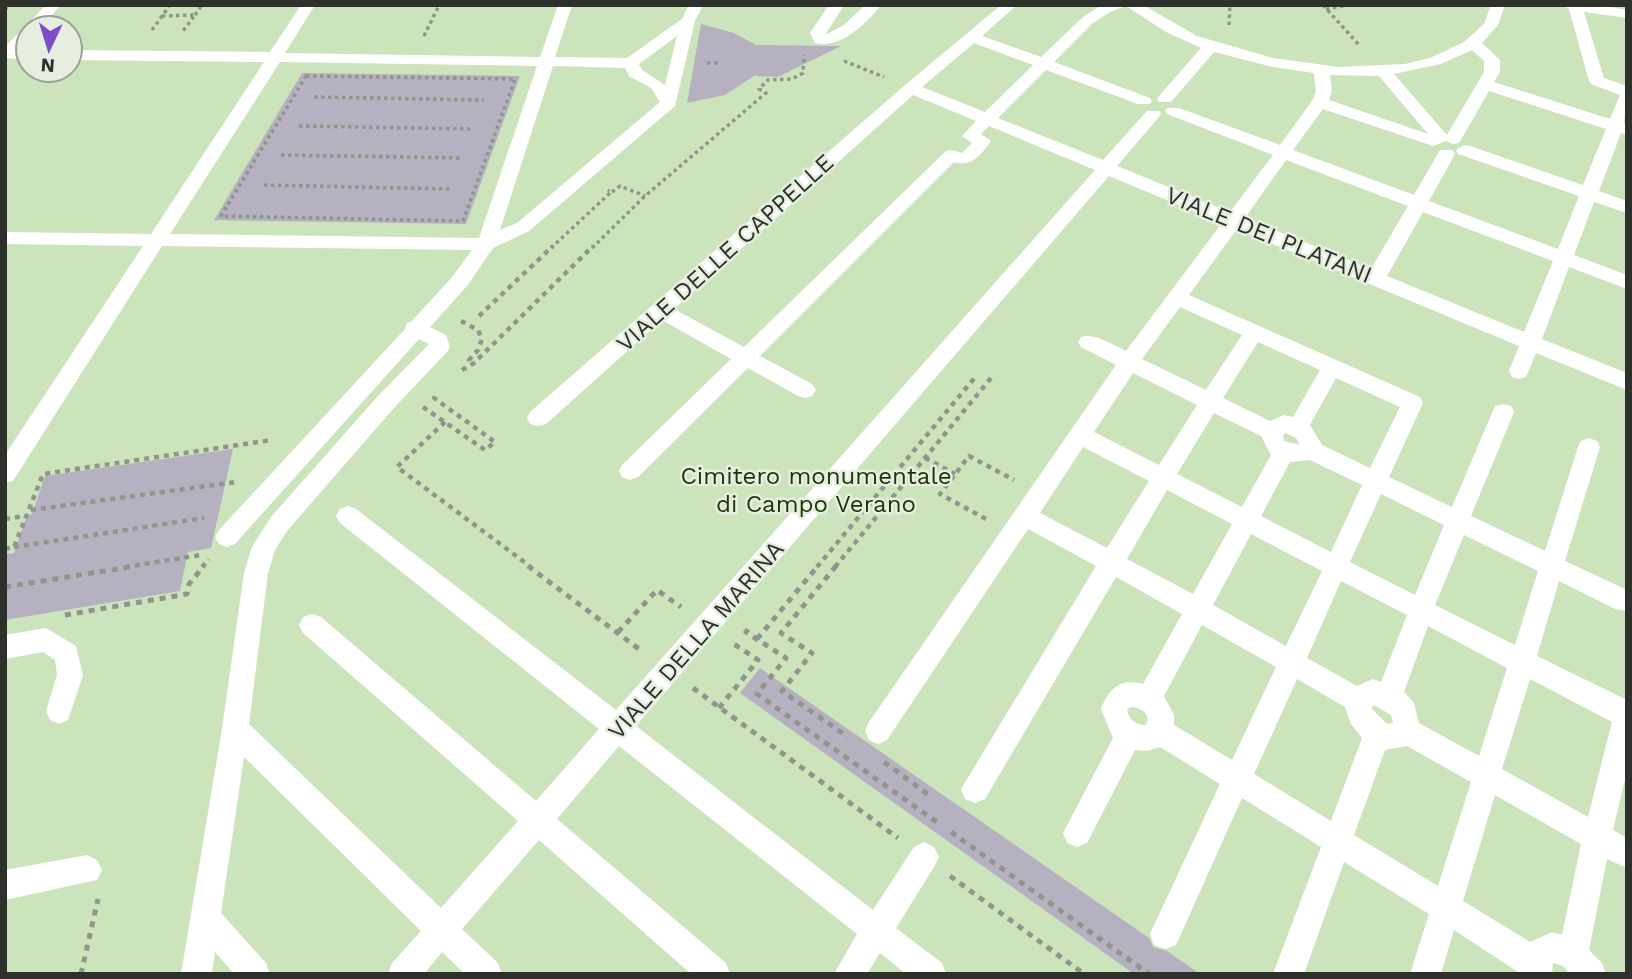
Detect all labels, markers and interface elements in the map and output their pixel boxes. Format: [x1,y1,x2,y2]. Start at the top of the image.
north arrow [14,14,84,84]
text: N [40,53,56,77]
street label: VIALE DELLE CAPPELLE [611,148,839,358]
street label: VIALE DEI PLATANI [1162,181,1376,289]
park label: Cimitero monumentale di Campo Verano [680,462,952,518]
street label: VIALE DELLA MARINA [602,535,790,745]

